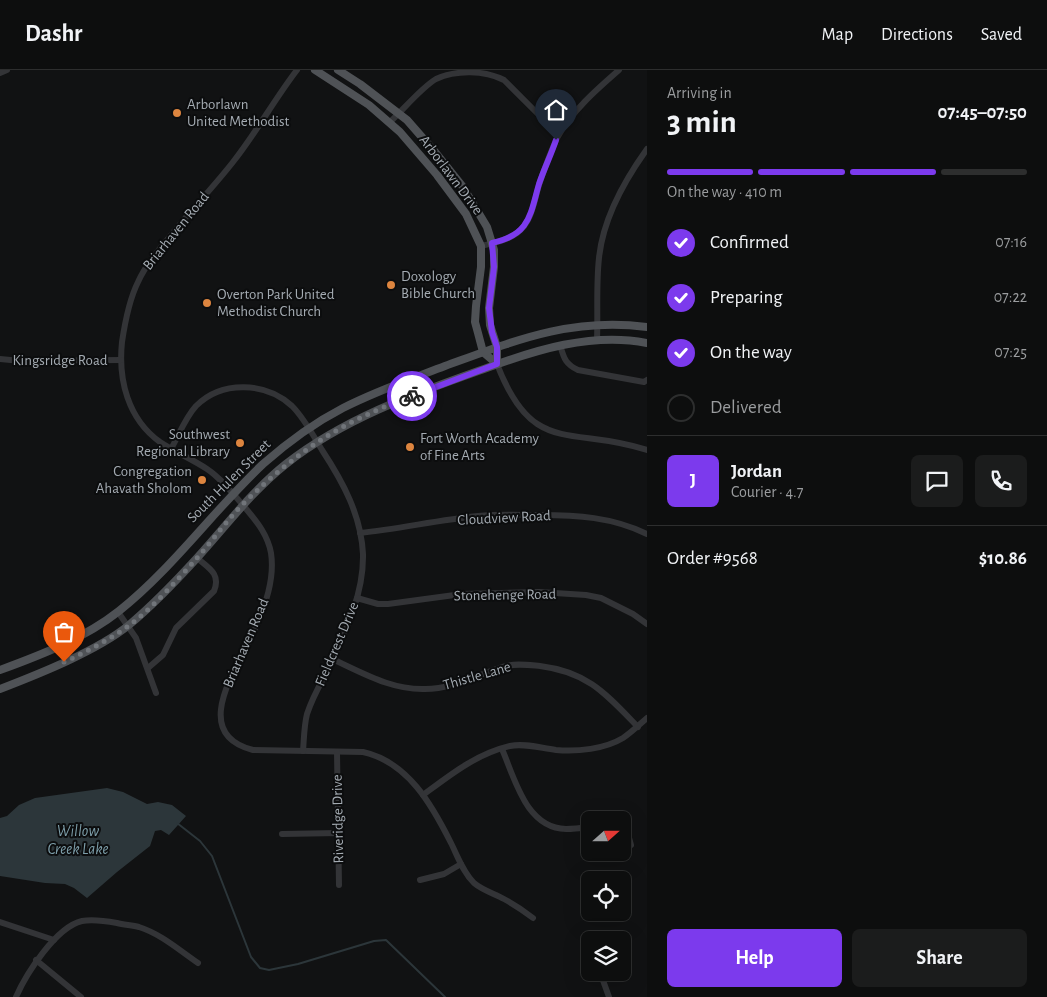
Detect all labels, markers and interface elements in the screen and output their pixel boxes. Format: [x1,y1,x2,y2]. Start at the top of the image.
text: Dashr [25,22,82,46]
text: Map [822,26,853,44]
text: Directions [881,26,953,44]
text: Saved [981,26,1022,44]
text: Arriving in [667,85,732,101]
pin [535,89,577,140]
icon: home [542,96,570,124]
place label: Arborlawn United Methodist [187,97,290,129]
text: 07:45–07:50 [937,103,1027,122]
text: 3 min [667,106,737,138]
marker: Arborlawn United Methodist [171,107,183,119]
street label: Arborlawn Drive [416,132,486,218]
text: On the way · 410 m [667,184,782,200]
street label: Briarhaven Road [140,189,212,273]
icon: check [667,229,695,257]
text: Confirmed [710,233,789,252]
text: 07:16 [995,234,1027,250]
place label: Doxology Bible Church [401,269,475,301]
marker: Doxology Bible Church [385,279,397,291]
icon: check [667,284,695,312]
place label: Overton Park United Methodist Church [217,287,335,319]
text: Preparing [710,288,783,307]
text: 07:22 [994,289,1027,305]
marker: Overton Park United Methodist Church [201,297,213,309]
icon: check [667,339,695,367]
text: On the way [710,343,792,362]
text: 07:25 [994,344,1027,360]
street label: Kingsridge Road [12,353,108,368]
courier [387,371,437,421]
icon: bike [398,382,426,410]
text: Delivered [710,398,782,417]
place label: Southwest Regional Library [136,427,231,459]
place label: Fort Worth Academy of Fine Arts [420,431,539,463]
street label: South Hulen Street [185,436,274,525]
marker: Southwest Regional Library [234,437,246,449]
marker: Fort Worth Academy of Fine Arts [404,441,416,453]
button: chat [911,455,963,507]
button: phone [975,455,1027,507]
text: Jordan [731,462,782,481]
place label: Congregation Ahavath Sholom [96,464,192,496]
text: J [690,471,696,490]
marker: Congregation Ahavath Sholom [196,474,208,486]
text: Courier · 4.7 [731,484,803,500]
street label: Cloudview Road [457,508,551,528]
text: Order #9568 [667,549,758,568]
text: $10.86 [979,549,1027,568]
street label: Stonehenge Road [454,587,557,603]
street label: Briarhaven Road [220,596,272,690]
street label: Fieldcrest Drive [313,600,362,688]
pin [43,611,85,662]
icon: bag [50,618,78,646]
street label: Thistle Lane [441,659,513,693]
street label: Riveridge Drive [330,774,346,864]
north arrow [581,811,631,861]
map controls [581,811,631,981]
water label: Willow Creek Lake [47,823,109,857]
button: locate [581,871,631,921]
button: Help [667,929,842,987]
button: Share [852,929,1027,987]
button: layers [581,931,631,981]

